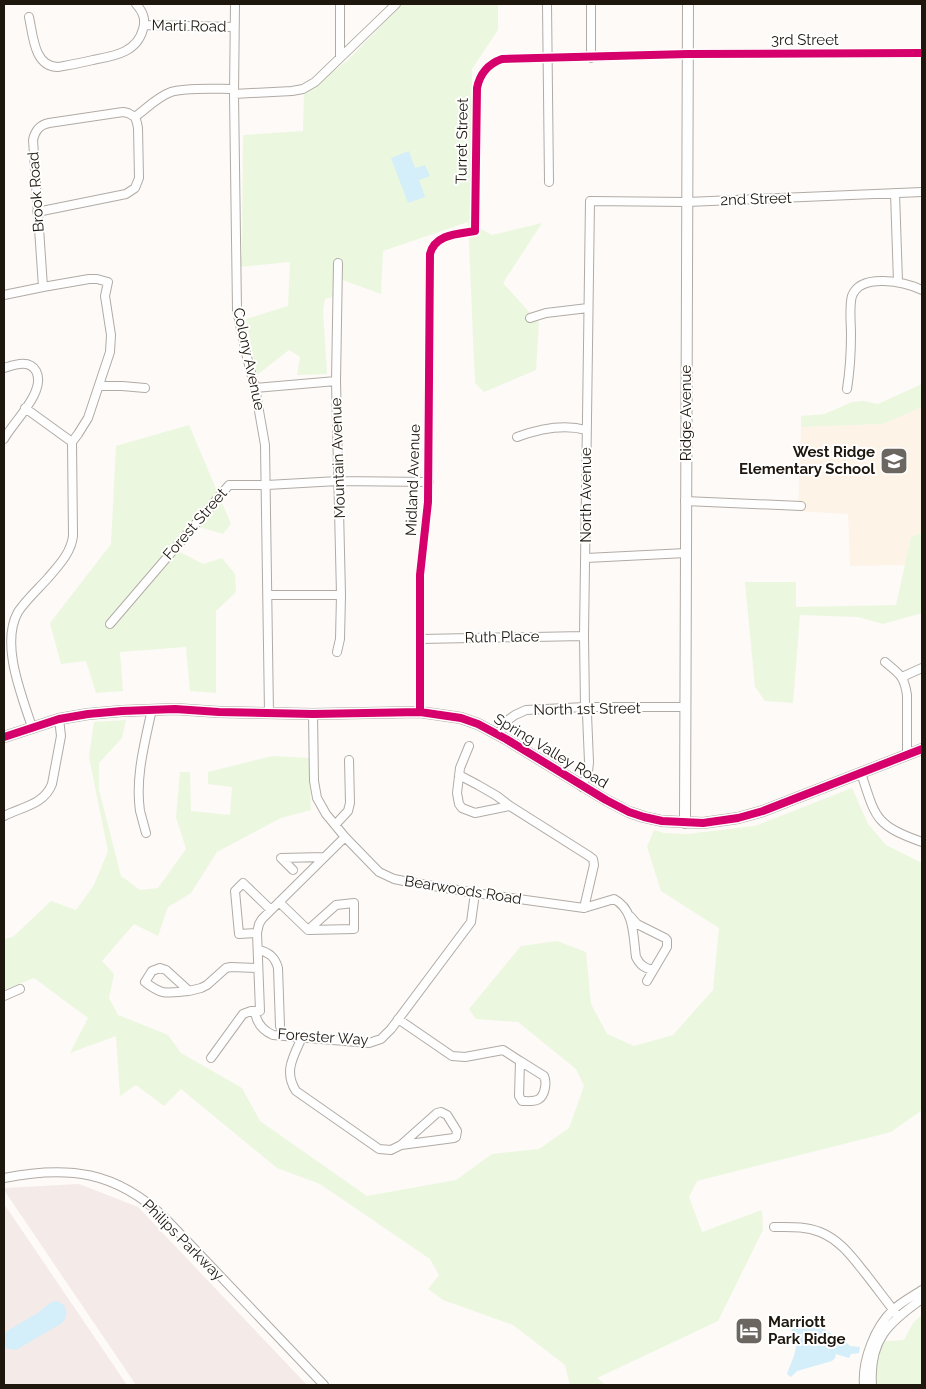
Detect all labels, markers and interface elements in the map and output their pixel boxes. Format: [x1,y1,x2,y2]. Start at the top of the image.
street label: Marti Road [152,16,226,36]
street label: 3rd Street [771,31,839,49]
street label: Turret Street [452,98,472,184]
street label: Brook Road [24,151,48,233]
street label: 2nd Street [720,189,792,209]
street label: Colony Avenue [229,306,269,412]
street label: Ridge Avenue [677,365,695,461]
street label: Mountain Avenue [327,397,349,519]
street label: Midland Avenue [402,423,424,536]
place label: West Ridge Elementary School [739,443,875,478]
school or university icon: West Ridge Elementary School [879,446,909,476]
street label: North Avenue [577,447,595,543]
street label: Forest Street [159,485,231,563]
street label: Ruth Place [464,627,540,647]
street label: North 1st Street [533,699,641,719]
street label: Spring Valley Road [491,710,611,792]
street label: Bearwoods Road [403,872,523,908]
street label: Forester Way [277,1025,369,1049]
street label: Philips Parkway [139,1196,227,1284]
place label: Marriott Park Ridge [768,1313,846,1348]
hotel icon: Marriott Park Ridge [734,1316,764,1346]

